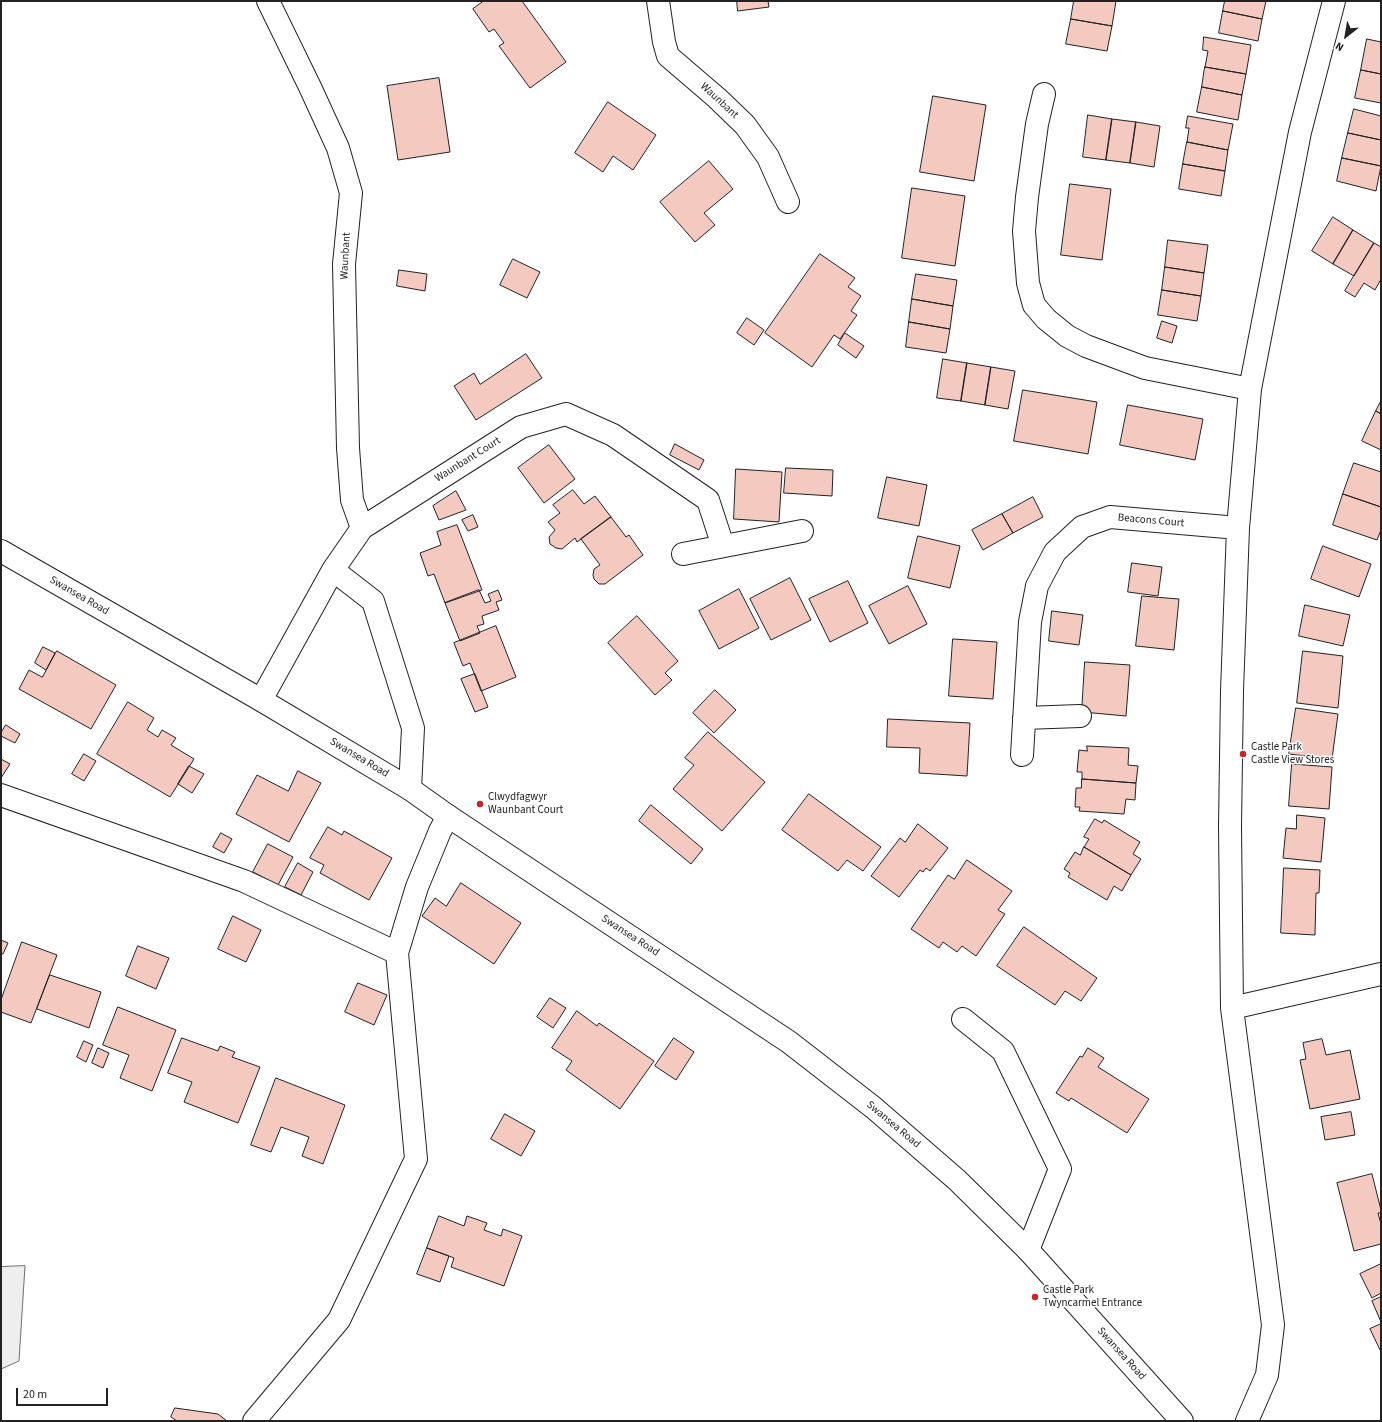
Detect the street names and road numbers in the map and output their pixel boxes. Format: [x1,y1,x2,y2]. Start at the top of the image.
street label: Waunbant [697,80,741,122]
street label: Waunbant [338,232,354,280]
street label: Waunbant Court [433,434,503,486]
street label: Beacons Court [1117,512,1185,530]
street label: Swansea Road [47,574,111,618]
street label: Swansea Road [327,735,391,781]
street label: Swansea Road [599,912,661,960]
street label: Swansea Road [863,1099,923,1151]
street label: Swansea Road [1094,1325,1148,1383]

